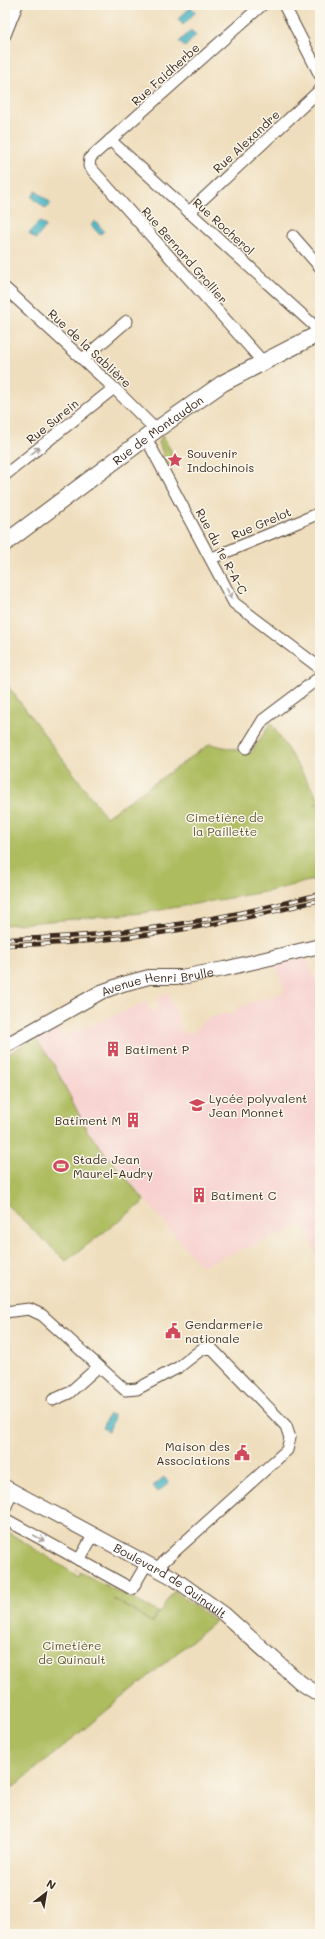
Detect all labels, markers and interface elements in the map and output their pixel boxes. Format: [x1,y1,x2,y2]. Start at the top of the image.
street label: Rue Faidherbe [128,39,202,109]
street label: Rue Alexandre [209,106,283,176]
street label: Rue Rocherol [190,194,258,258]
street label: Rue Bernard Grollier [139,203,231,307]
street label: Rue de la Sablière [45,305,135,391]
street label: Rue de Montaudon [109,391,206,468]
street label: Rue Surein [23,395,81,447]
place label: Souvenir Indochinois [187,445,255,475]
one-way arrow [30,447,41,455]
place icon: Souvenir Indochinois [166,451,184,469]
street label: Rue Grelot [229,503,293,543]
street label: Rue du 1e R-A-C [193,505,252,597]
one-way arrow [226,586,233,598]
park label: Cimetière de la Paillette [186,809,264,839]
street label: Avenue Henri Brulle [99,963,215,999]
building icon: Batiment P [104,1040,122,1058]
place label: Batiment P [125,1041,189,1057]
place label: Lycée polyvalent Jean Monnet [209,1090,307,1120]
school or university icon: Lycée polyvalent Jean Monnet [188,1096,206,1114]
building icon: Batiment M [124,1111,142,1129]
place label: Batiment M [55,1112,121,1128]
place label: Stade Jean Maurel-Audry [73,1151,153,1181]
sports icon: Stade Jean Maurel-Audry [52,1157,70,1175]
building icon: Batiment C [190,1186,208,1204]
place label: Batiment C [211,1187,277,1203]
place label: Gendarmerie nationale [185,1316,263,1346]
public building icon: Gendarmerie nationale [164,1322,182,1340]
place label: Maison des Associations [156,1438,230,1468]
public building icon: Maison des Associations [233,1444,251,1462]
one-way arrow [33,1535,45,1542]
street label: Boulevard de Quinault [111,1539,230,1622]
park label: Cimetière de Quinault [38,1637,106,1667]
north arrow [26,1873,66,1913]
text: N [44,1875,59,1893]

